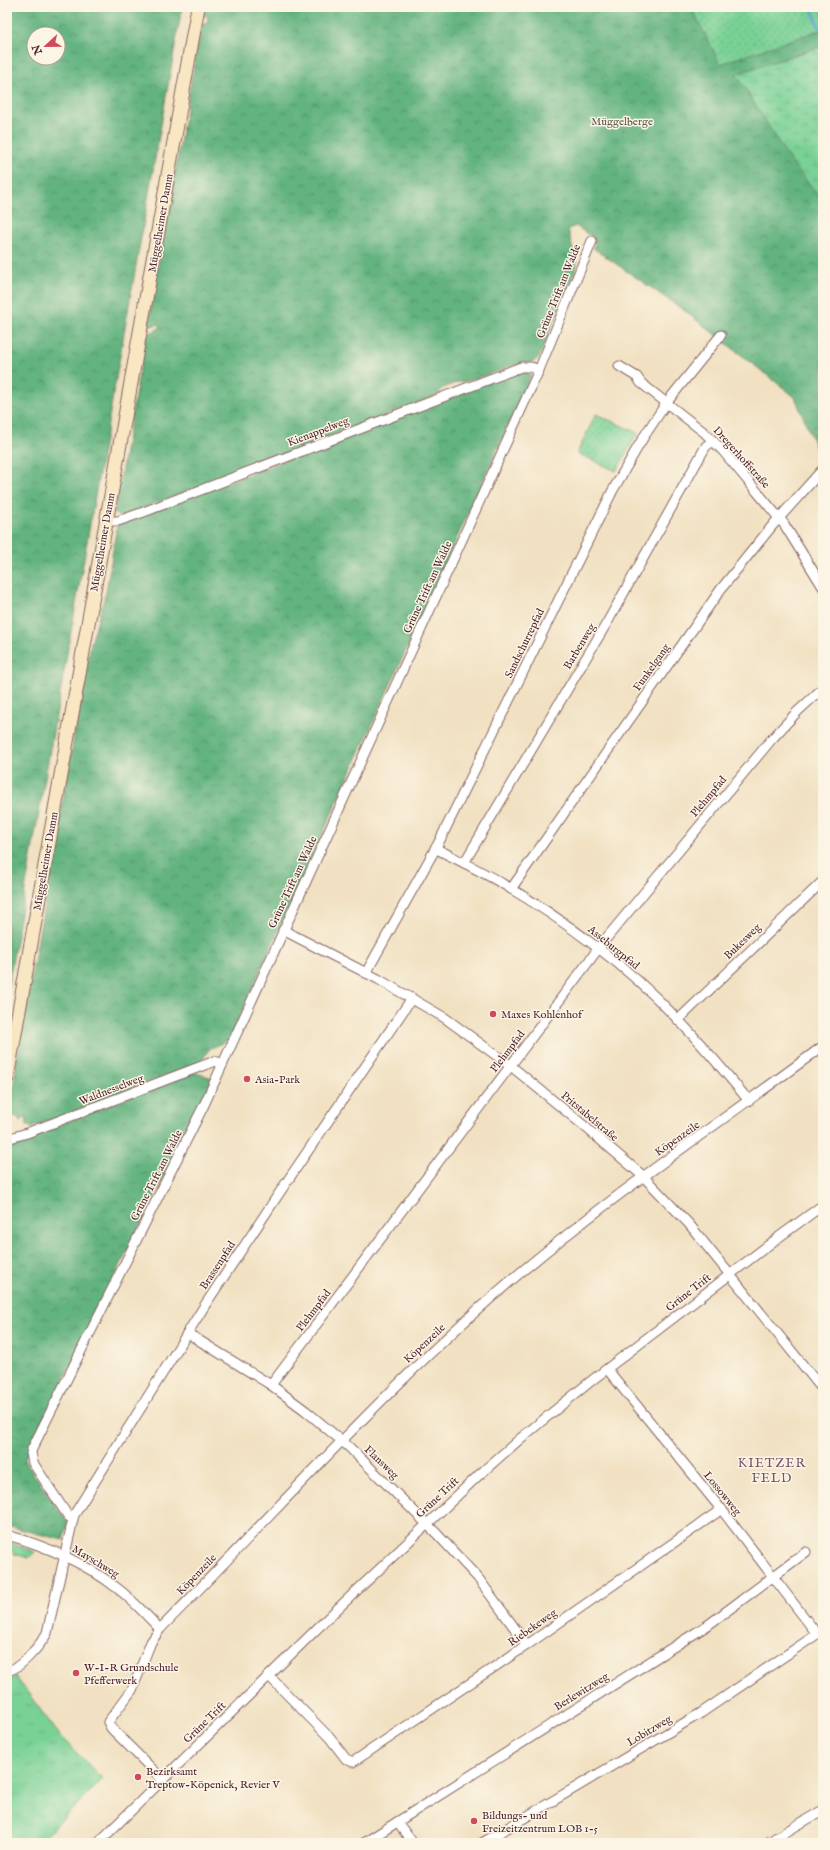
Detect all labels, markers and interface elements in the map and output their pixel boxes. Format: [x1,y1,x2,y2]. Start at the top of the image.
north arrow [26,26,66,66]
text: N [29,42,46,57]
park label: Müggelberge [591,115,653,129]
street label: Müggelheimer Damm [145,172,177,274]
street label: Grüne Trift am Walde [534,242,584,340]
street label: Kienappelweg [286,413,352,450]
street label: Dregerhoffstraße [710,424,773,491]
street label: Müggelheimer Damm [87,491,119,593]
street label: Grüne Trift am Walde [400,539,455,636]
street label: Sandschurrepfad [502,606,548,681]
street label: Barbenweg [561,620,600,672]
street label: Funkelgang [630,640,674,694]
street label: Plehmpfad [688,773,730,820]
street label: Müggelheimer Damm [30,810,62,912]
street label: Grüne Trift am Walde [265,834,320,931]
street label: Bukesweg [721,920,765,963]
street label: Asseburgpfad [584,922,642,973]
place label: Maxes Kohlenhof [501,1008,584,1022]
marker: Maxes Kohlenhof [488,1009,498,1019]
street label: Plehmpfad [487,1028,528,1075]
street label: Waldnesselweg [77,1071,147,1109]
place label: Asia-Park [254,1073,300,1087]
marker: Asia-Park [242,1074,252,1084]
street label: Pritstabelstraße [558,1089,621,1145]
street label: Köpenzeile [652,1118,703,1159]
street label: Grüne Trift am Walde [128,1128,186,1223]
street label: Brassenpfad [197,1238,239,1293]
street label: Grüne Trift [663,1271,714,1315]
street label: Plehmpfad [293,1287,334,1334]
street label: Köpenzeile [401,1321,448,1367]
street label: Flansweg [361,1443,402,1483]
district label: KIETZER FELD [738,1455,806,1487]
street label: Lossowweg [700,1469,745,1519]
street label: Grüne Trift [413,1474,462,1521]
street label: Mayschweg [69,1542,123,1582]
street label: Köpenzeile [174,1551,220,1598]
street label: Riebekeweg [506,1605,560,1650]
place label: W-I-R Grundschule Pfefferwerk [84,1661,178,1688]
marker: W-I-R Grundschule Pfefferwerk [71,1668,81,1678]
street label: Berlewitzweg [552,1669,612,1714]
street label: Grüne Trift [181,1699,229,1746]
street label: Lobitzweg [625,1712,675,1750]
place label: Bezirksamt Treptow-Köpenick, Revier V [146,1765,281,1792]
marker: Bezirksamt Treptow-Köpenick, Revier V [133,1772,143,1782]
place label: Bildungs- und Freizeitzentrum LOB 1-5 [482,1809,598,1836]
marker: Bildungs- und Freizeitzentrum LOB 1-5 [469,1816,479,1826]

